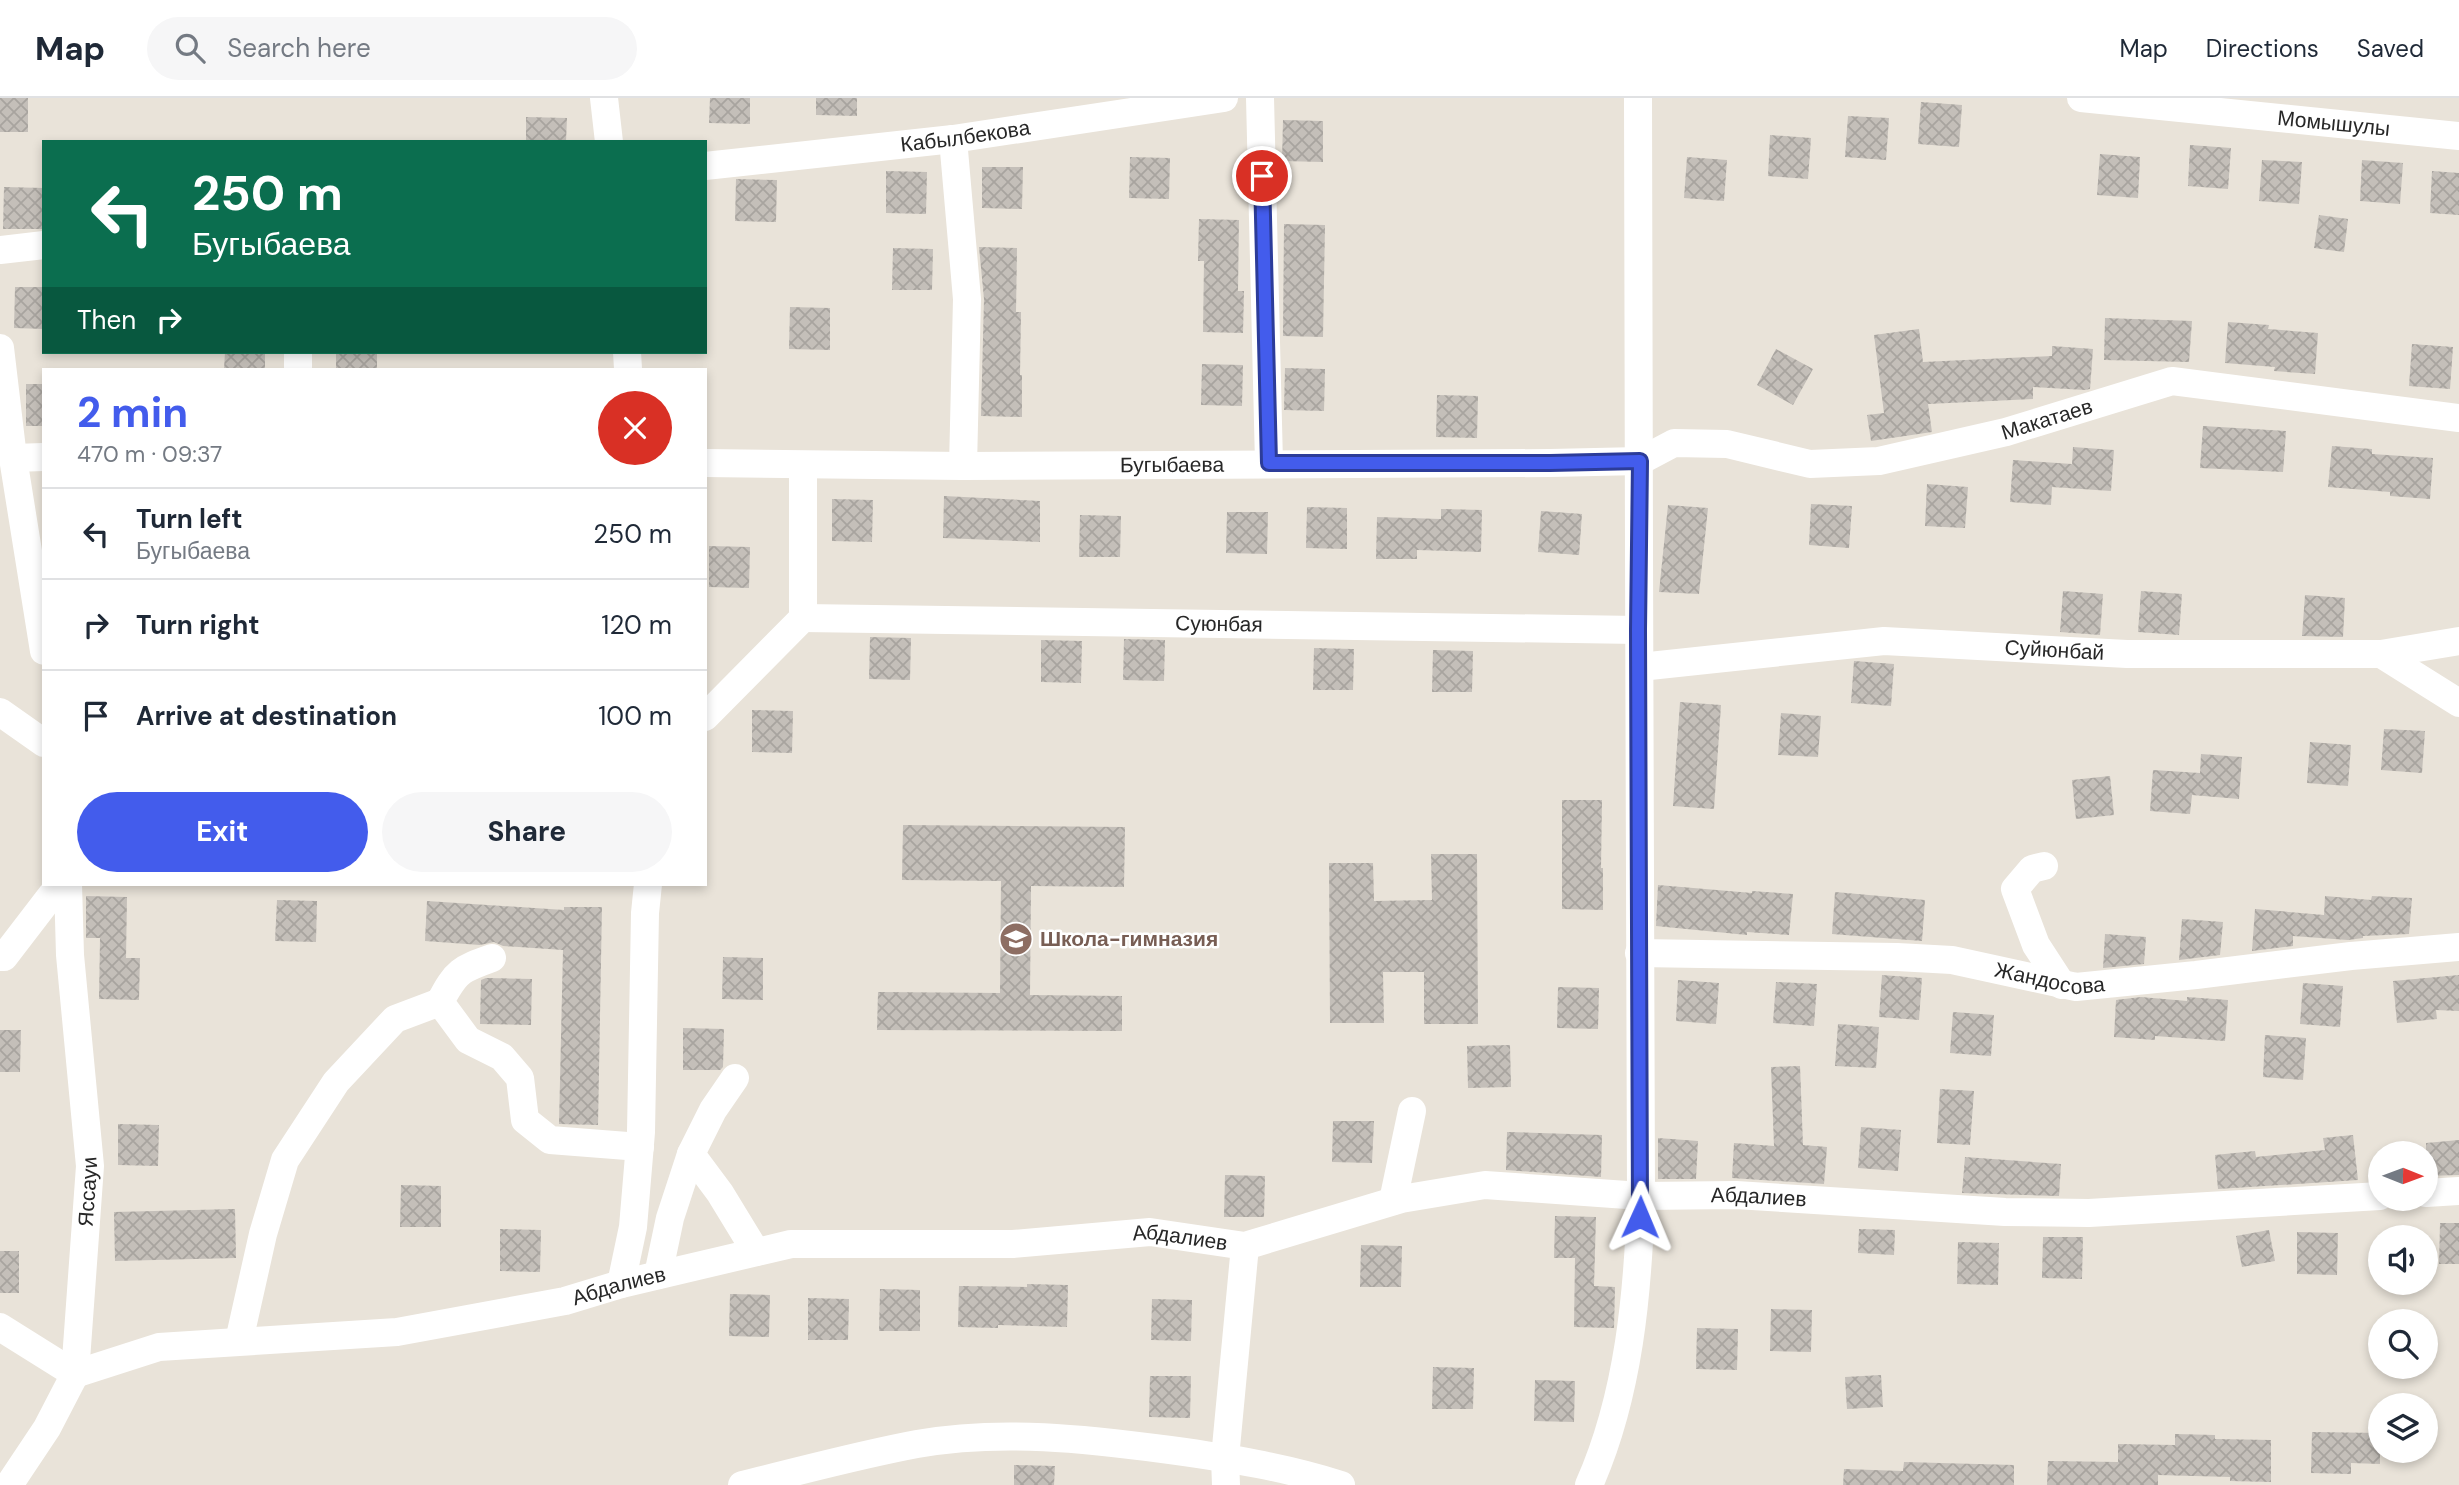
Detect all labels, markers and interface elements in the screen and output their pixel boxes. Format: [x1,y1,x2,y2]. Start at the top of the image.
search box [147,17,637,80]
text: Map [35,27,105,70]
icon: search [171,29,209,67]
text: Search here [227,31,371,65]
text: Map [2120,33,2168,64]
text: Directions [2206,33,2319,64]
text: Saved [2357,33,2424,64]
street label: Момышулы [2276,104,2391,143]
street label: Кабылбекова [899,113,1032,159]
pin [1232,146,1292,206]
icon: arrive [1243,157,1281,195]
text: 250 m [192,161,343,225]
icon: left [77,168,168,259]
text: Бугыбаева [192,223,351,265]
icon: right [150,301,188,339]
text: Then [77,303,136,337]
text: 2 min [77,385,188,440]
button: close [598,391,672,465]
street label: Макатаев [1998,392,2096,447]
text: 470 m · 09:37 [77,439,222,469]
street label: Бугыбаева [1120,451,1224,479]
text: Turn left [136,502,243,536]
icon: left [77,515,115,553]
text: 250 m [593,517,672,551]
text: Бугыбаева [136,536,250,566]
icon: right [77,606,115,644]
text: Turn right [136,608,260,642]
text: 120 m [601,608,672,642]
street label: Суюнбая [1175,609,1263,639]
street label: Суйюнбай [2004,633,2105,667]
icon: arrive [77,697,115,735]
text: Arrive at destination [136,699,397,733]
text: 100 m [598,699,672,733]
button: Exit [77,792,368,872]
button: Share [382,792,672,872]
school or university icon: Школа-гимназия [997,920,1035,958]
place label: Школа-гимназия [1040,925,1218,953]
street label: Жандосова [1992,956,2107,1001]
north arrow [2368,1141,2438,1211]
map controls [2368,1141,2438,1463]
street label: Яссауи [72,1156,104,1228]
position arrow [1603,1180,1677,1254]
street label: Абдалиев [1711,1181,1807,1213]
street label: Абдалиев [1131,1218,1229,1257]
button: sound [2368,1225,2438,1295]
street label: Абдалиев [569,1260,668,1312]
button: search [2368,1309,2438,1379]
button: layers [2368,1393,2438,1463]

